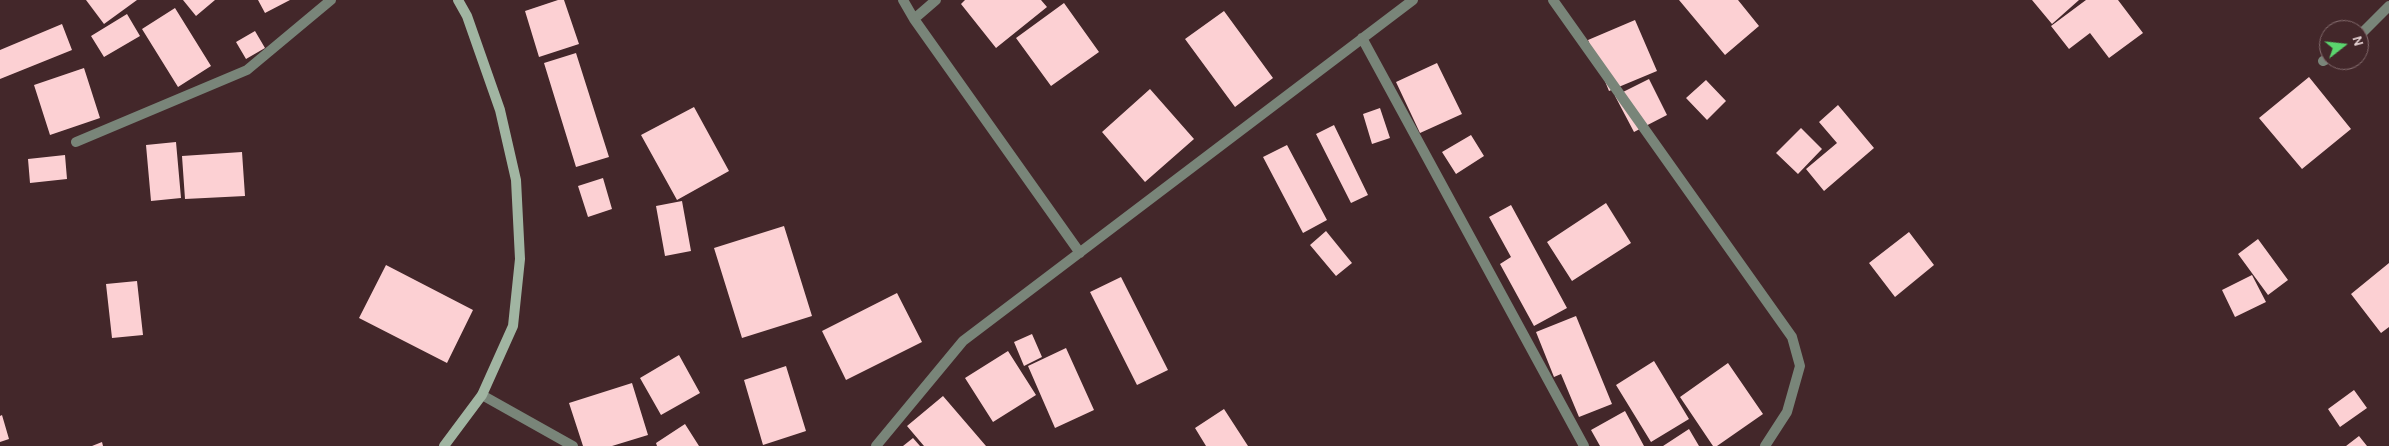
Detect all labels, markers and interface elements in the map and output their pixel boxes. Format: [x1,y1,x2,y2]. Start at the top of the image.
north arrow [2319,20,2369,70]
text: N [2348,34,2367,48]

